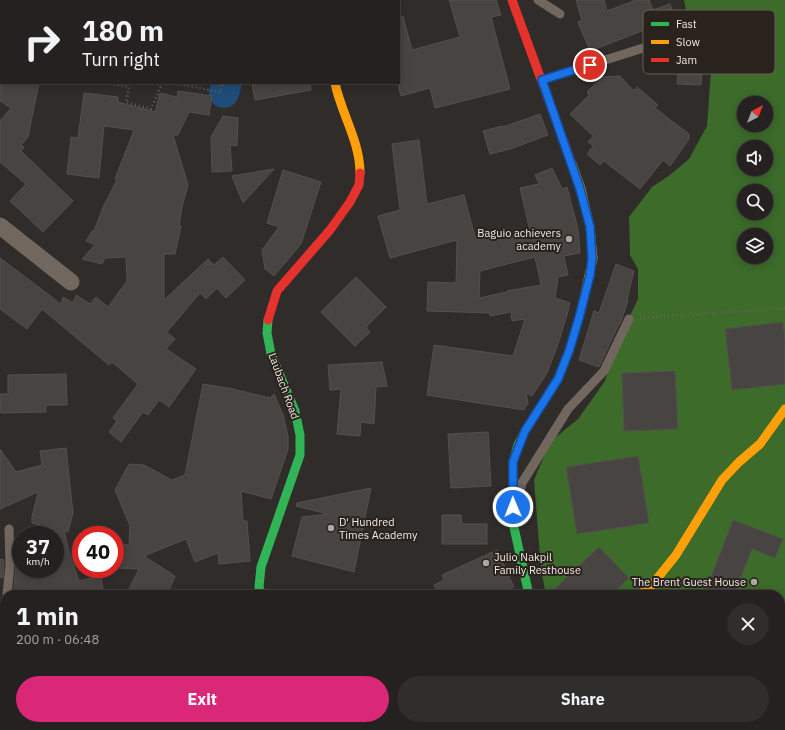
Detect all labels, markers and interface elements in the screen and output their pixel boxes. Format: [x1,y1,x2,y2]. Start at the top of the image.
legend [643,10,775,74]
text: 180 m [82,12,164,49]
icon: right [16,16,68,68]
text: Fast [676,17,697,31]
text: Slow [676,35,700,49]
text: Turn right [82,48,160,71]
pin [573,48,607,82]
text: Jam [676,53,697,67]
icon: arrive [579,54,601,76]
north arrow [737,96,773,132]
map controls [737,96,773,264]
button: sound [737,140,773,176]
button: search [737,184,773,220]
place label: Baguio achievers academy [477,226,561,253]
button: layers [737,228,773,264]
marker: Baguio achievers academy [564,234,574,244]
street label: Laubach Road [266,351,302,421]
position arrow [492,486,534,528]
place label: D' Hundred Times Academy [339,515,418,542]
marker: D' Hundred Times Academy [326,523,336,533]
speed limit sign: 40 [72,526,124,578]
text: 37 [26,533,50,560]
place label: Julio Nakpil Family Resthouse [494,550,581,577]
text: km/h [26,555,50,568]
marker: Julio Nakpil Family Resthouse [481,558,491,568]
place label: The Brent Guest House [632,575,746,589]
marker: The Brent Guest House [749,577,759,587]
text: 1 min [16,600,79,632]
button: close [727,603,769,645]
text: 200 m · 06:48 [16,631,99,648]
button: Exit [16,676,389,722]
button: Share [397,676,769,722]

